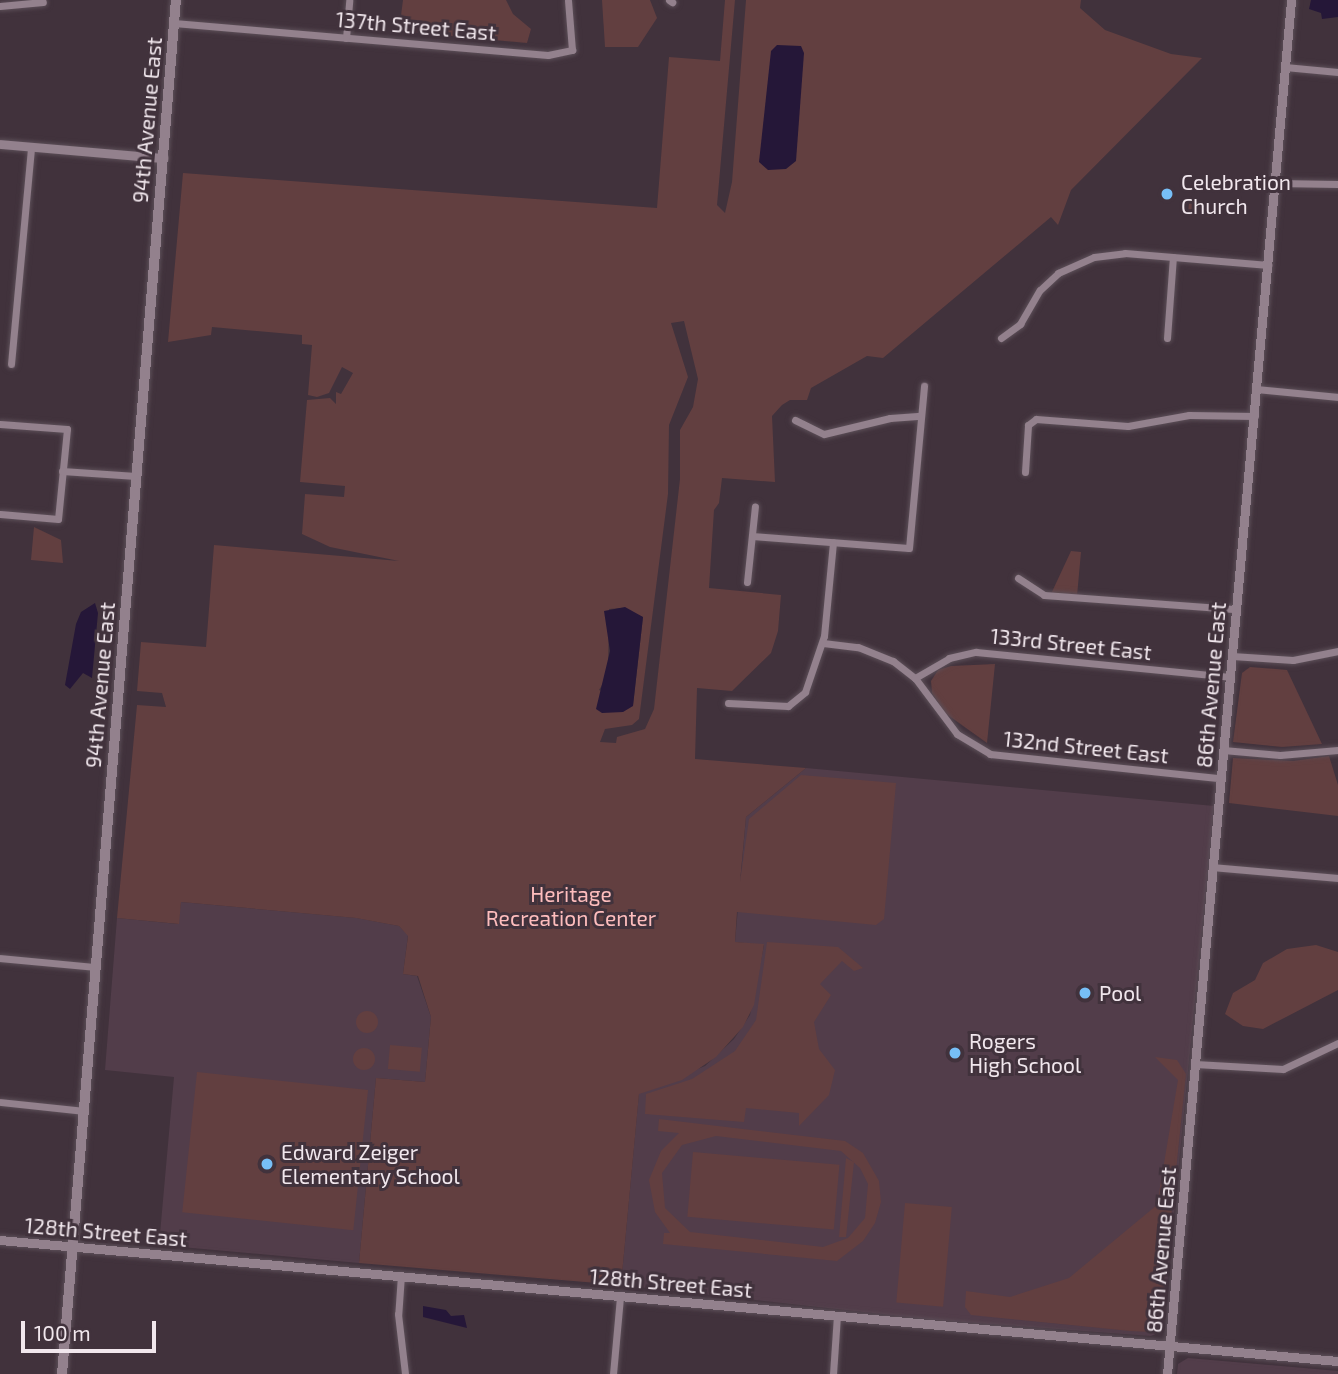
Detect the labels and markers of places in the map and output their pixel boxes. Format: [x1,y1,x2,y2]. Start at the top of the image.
place label: Celebration Church [1181,169,1291,219]
marker: Celebration Church [1159,186,1175,202]
place label: Pool [1099,980,1141,1006]
marker: Pool [1077,985,1093,1001]
place label: Rogers High School [969,1028,1081,1078]
marker: Rogers High School [947,1045,963,1061]
place label: Edward Zeiger Elementary School [281,1139,460,1189]
marker: Edward Zeiger Elementary School [259,1156,275,1172]

